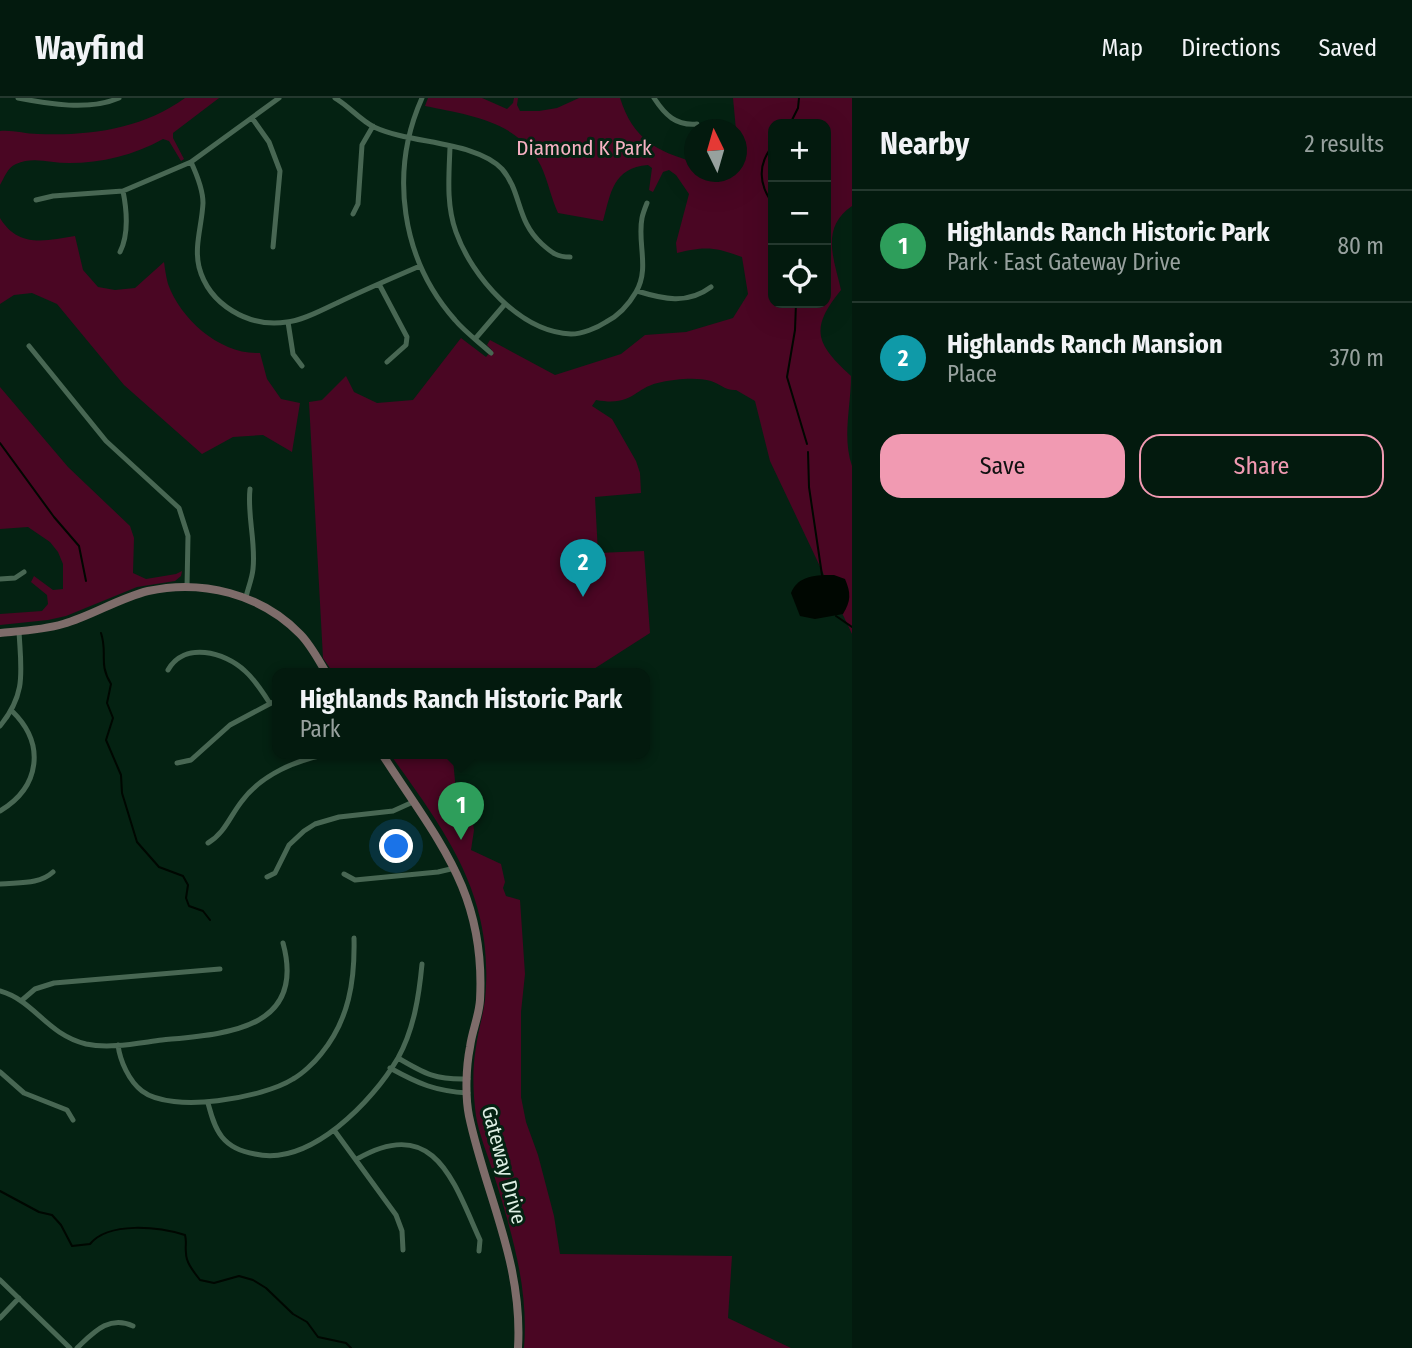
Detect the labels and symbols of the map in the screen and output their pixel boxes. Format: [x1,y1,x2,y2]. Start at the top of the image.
north arrow [684,119,747,182]
park label: Diamond K Park [516,135,652,161]
pin: 2 [560,539,606,597]
pin: 1 [438,782,484,840]
your location [379,829,413,863]
street label: Gateway Drive [476,1103,532,1227]

